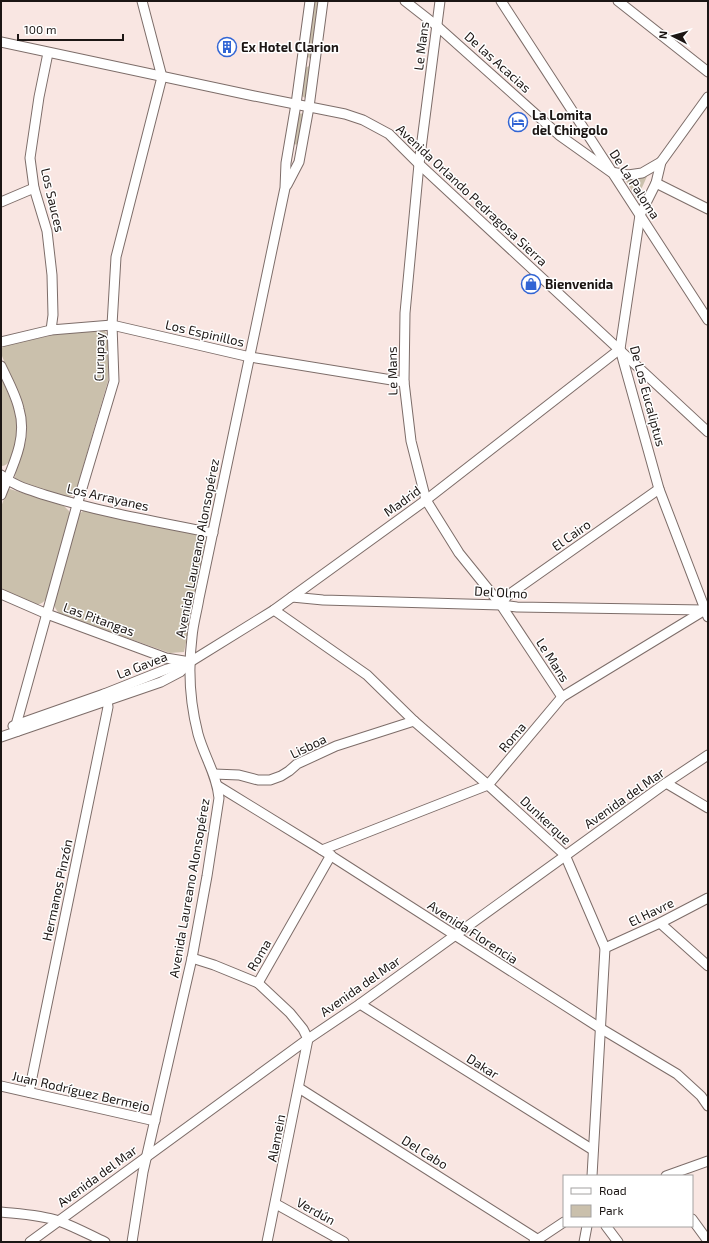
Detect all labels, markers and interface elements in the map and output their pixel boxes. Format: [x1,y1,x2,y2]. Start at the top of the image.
scale bar [18,16,123,42]
north arrow [653,16,693,56]
street label: Le Mans [410,21,432,71]
text: 100 m [24,22,56,36]
street label: De las Acacias [462,28,534,96]
text: N [656,30,669,40]
building icon: Ex Hotel Clarion [216,36,238,58]
place label: Ex Hotel Clarion [241,39,339,55]
place label: La Lomita del Chingolo [532,107,608,138]
hotel icon: La Lomita del Chingolo [507,111,529,133]
street label: Avenida Orlando Pedragosa Sierra [393,121,551,269]
street label: De La Paloma [607,146,663,222]
street label: Los Sauces [38,166,68,234]
shop icon: Bienvenida [520,273,542,295]
place label: Bienvenida [545,276,613,292]
street label: Los Espinillos [164,316,246,350]
street label: Curupay [91,332,107,382]
street label: De Los Eucaliptus [627,344,669,448]
street label: Le Mans [384,346,400,396]
street label: Avenida Laureano Alonsopérez [172,457,222,639]
street label: Los Arrayanes [65,480,151,514]
street label: Madrid [380,482,424,520]
street label: El Cairo [548,516,594,554]
street label: Del Olmo [474,583,528,601]
street label: Las Pitangas [61,599,137,639]
street label: Le Mans [533,635,573,685]
street label: La Gavea [114,648,170,682]
street label: Roma [495,719,529,755]
street label: Lisboa [287,730,329,762]
street label: Avenida del Mar [581,764,667,832]
street label: Dunkerque [517,792,575,848]
street label: Avenida Laureano Alonsopérez [165,797,213,979]
street label: Hermanos Pinzón [38,838,76,942]
street label: El Havre [626,894,676,930]
street label: Avenida Florencia [425,897,521,967]
street label: Roma [244,936,274,974]
street label: Avenida del Mar [317,952,403,1020]
street label: Dakar [464,1050,502,1082]
street label: Juan Rodríguez Bermejo [10,1067,152,1115]
street label: Alamein [264,1113,288,1163]
street label: Del Cabo [399,1132,451,1172]
street label: Avenida del Mar [54,1142,140,1210]
legend [563,1175,693,1227]
text: Road [599,1183,627,1197]
street label: Verdún [294,1194,338,1228]
text: Park [599,1203,624,1217]

